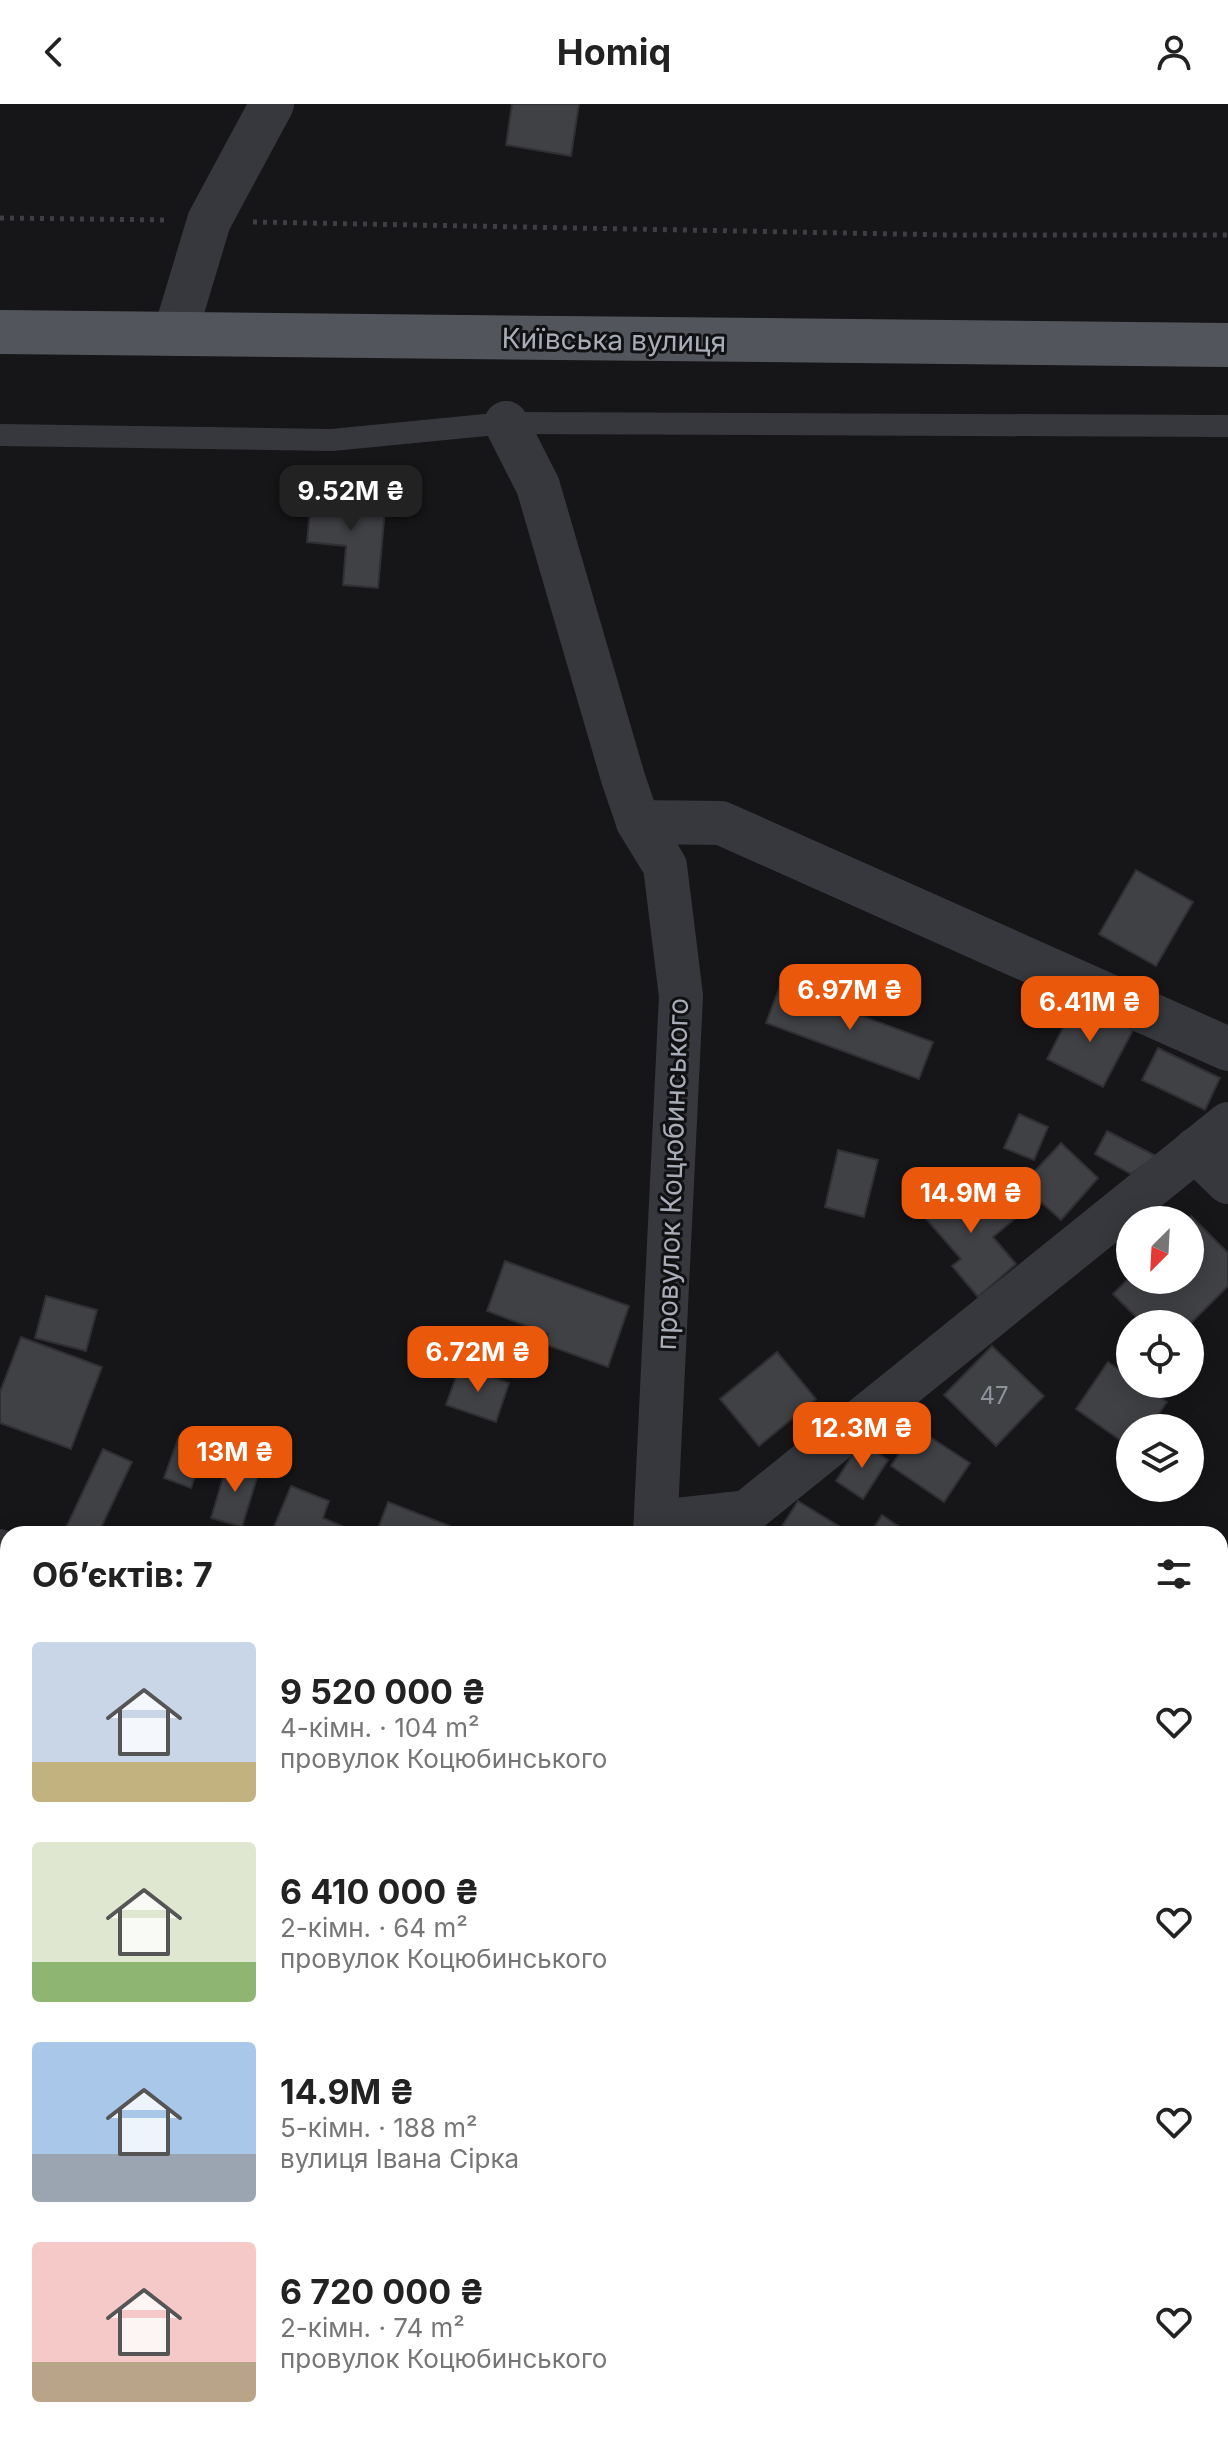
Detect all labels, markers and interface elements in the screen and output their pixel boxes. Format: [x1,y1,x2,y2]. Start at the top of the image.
icon: back [32,30,76,74]
text: Homiq [557,30,671,74]
icon: person [1152,30,1196,74]
street label: Київська вулиця [501,321,727,359]
pin: 9.52M ₴ [277,465,425,533]
text: 9.52M ₴ [297,475,405,506]
pin: 6.97M ₴ [776,964,924,1032]
text: 6.97M ₴ [797,974,903,1005]
pin: 6.41M ₴ [1016,976,1164,1044]
text: 6.41M ₴ [1039,986,1141,1017]
street label: провулок Коцюбинського [649,997,695,1351]
pin: 14.9M ₴ [897,1167,1045,1235]
text: 14.9M ₴ [920,1177,1022,1208]
north arrow [1116,1206,1204,1294]
map controls [1116,1206,1204,1502]
button: locate [1116,1310,1204,1398]
pin: 6.72M ₴ [404,1326,552,1394]
text: 6.72M ₴ [425,1336,531,1367]
house number: 47 [979,1381,1009,1410]
pin: 12.3M ₴ [788,1402,936,1470]
text: 12.3M ₴ [811,1412,913,1443]
button: layers [1116,1414,1204,1502]
pin: 13M ₴ [179,1426,291,1494]
text: 13M ₴ [196,1436,274,1467]
icon: filters [1152,1552,1196,1596]
text: Об’єктів: 7 [32,1554,213,1595]
text: 9 520 000 ₴ [280,1671,486,1712]
icon: home [96,1674,192,1770]
icon: heart [1152,1700,1196,1744]
text: 4-кімн. · 104 m² [280,1712,480,1743]
text: провулок Коцюбинського [280,1743,607,1774]
text: 6 410 000 ₴ [280,1871,479,1912]
icon: home [96,1874,192,1970]
icon: heart [1152,1900,1196,1944]
text: 2-кімн. · 64 m² [280,1912,468,1943]
text: провулок Коцюбинського [280,1943,607,1974]
text: 14.9M ₴ [280,2071,414,2112]
icon: home [96,2074,192,2170]
icon: heart [1152,2100,1196,2144]
text: 5-кімн. · 188 m² [280,2112,477,2143]
text: вулиця Івана Сірка [280,2143,519,2174]
text: 6 720 000 ₴ [280,2271,484,2312]
icon: home [96,2274,192,2370]
icon: heart [1152,2300,1196,2344]
text: 2-кімн. · 74 m² [280,2312,465,2343]
text: провулок Коцюбинського [280,2343,607,2374]

